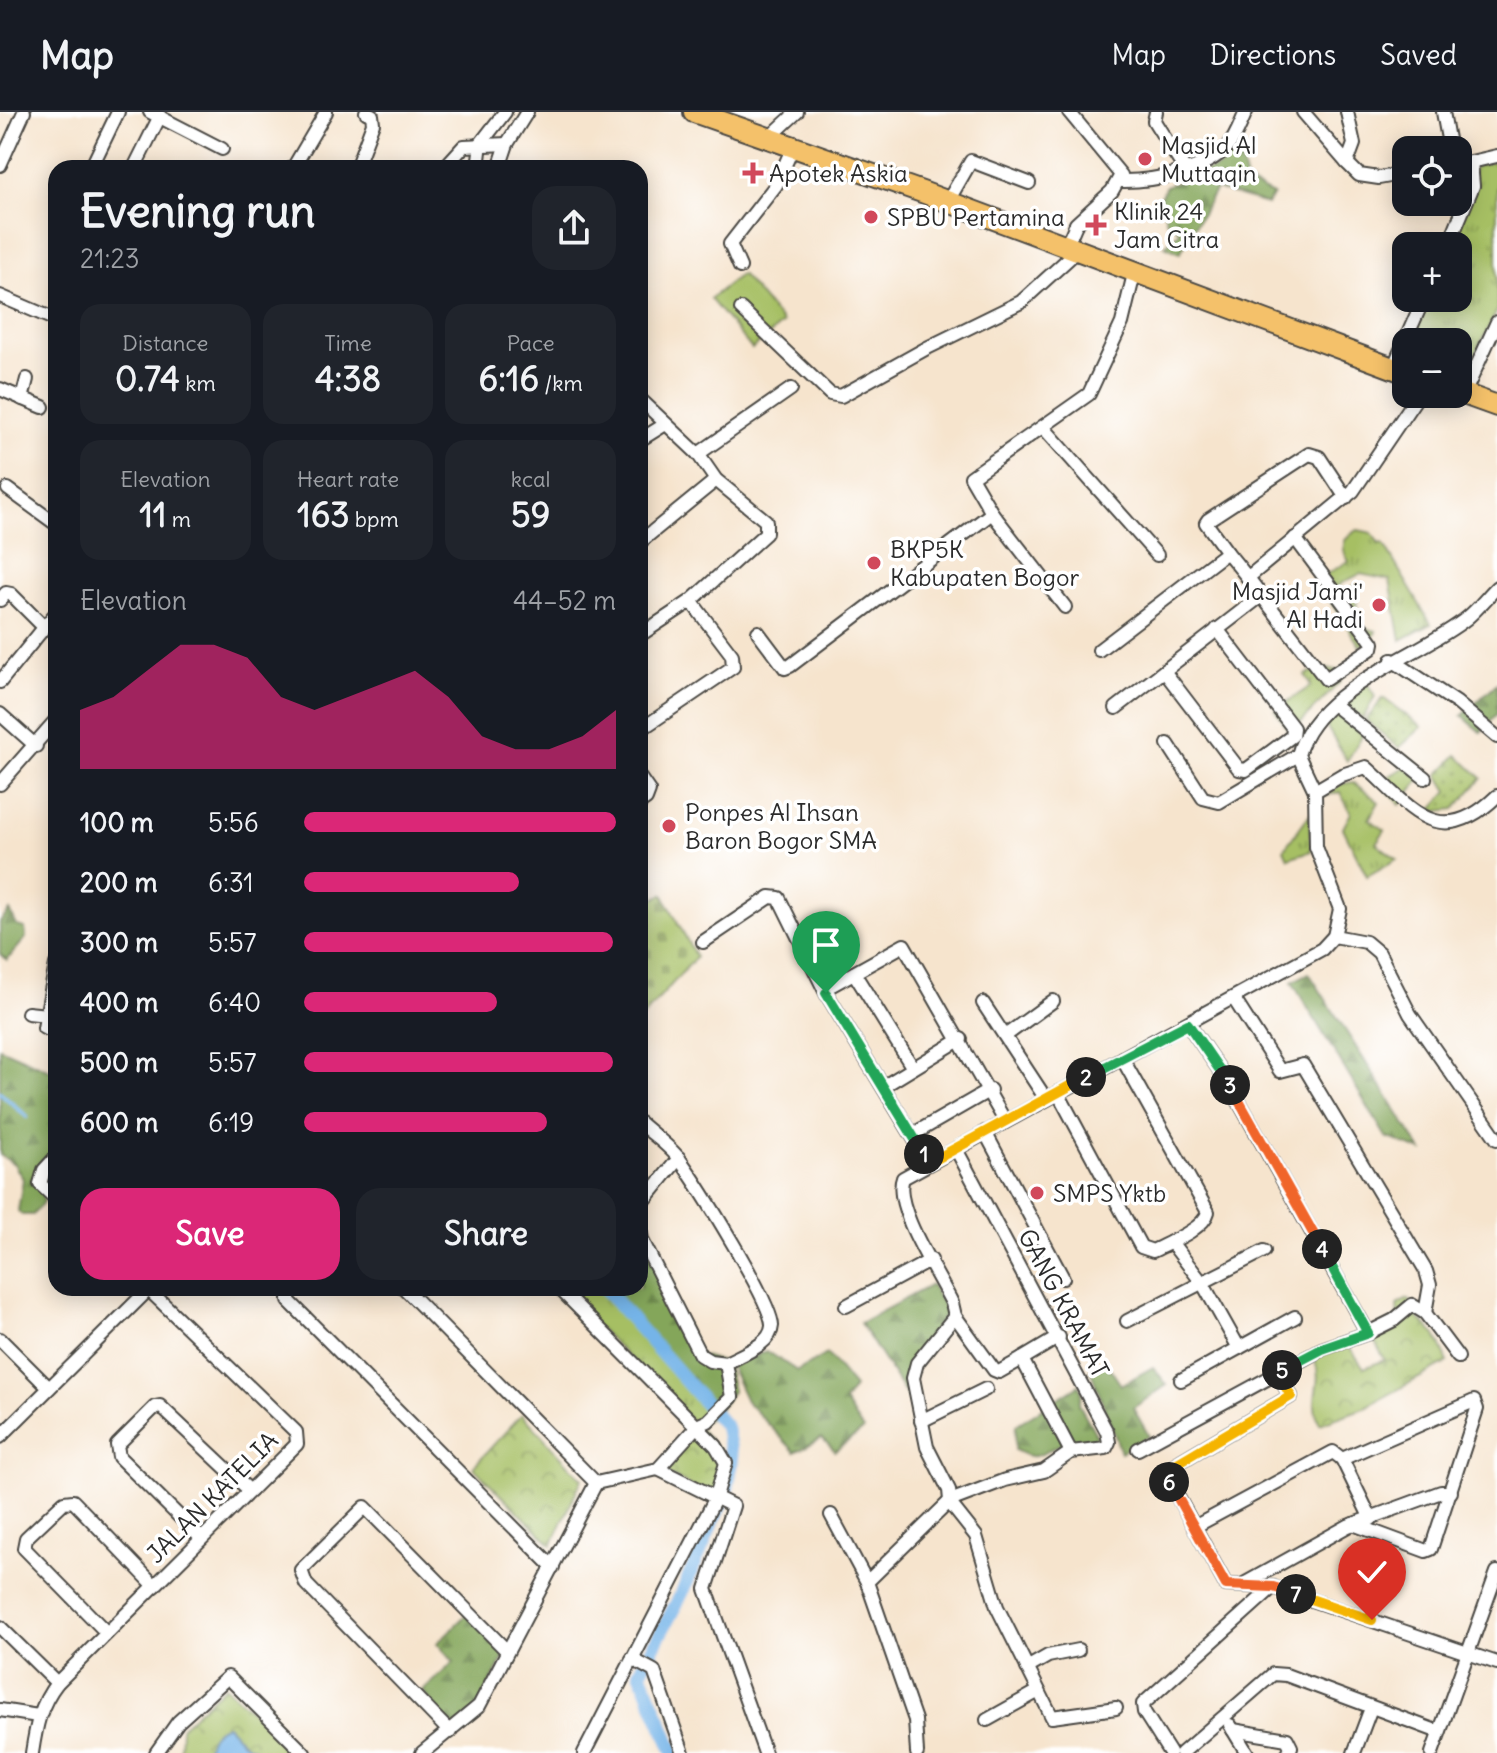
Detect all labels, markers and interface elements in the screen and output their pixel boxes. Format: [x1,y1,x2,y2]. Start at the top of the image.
text: Map [40,32,114,79]
text: Map [1111,37,1166,73]
text: Directions [1210,37,1336,73]
text: Saved [1380,37,1457,73]
place label: Masjid Al Muttaqin [1161,130,1257,188]
map controls [1392,136,1472,408]
button: locate [1392,136,1472,216]
marker: Masjid Al Muttaqin [1136,150,1154,168]
place label: Apotek Askia [769,158,908,188]
marker: Apotek Askia [744,164,762,182]
text: Evening run [80,184,315,239]
button: share [532,186,616,270]
place label: Klinik 24 Jam Citra [1114,196,1219,254]
place label: SPBU Pertamina [887,202,1065,232]
marker: SPBU Pertamina [862,208,880,226]
marker: Klinik 24 Jam Citra [1085,214,1107,236]
button: + [1392,232,1472,312]
text: 21:23 [80,242,139,275]
button: − [1392,328,1472,408]
text: Distance [122,329,208,357]
text: Time [324,329,372,357]
text: Pace [507,329,555,357]
text: 0.74 [115,357,180,400]
text: 4:38 [315,357,381,400]
text: 6:16 [479,357,539,400]
text: km [180,369,216,397]
text: /km [539,369,583,397]
text: Elevation [120,465,210,493]
text: Heart rate [297,465,399,493]
text: kcal [511,465,550,493]
text: 11 [140,493,167,536]
text: 163 [297,493,350,536]
text: 59 [511,493,550,536]
text: m [167,505,191,533]
text: bpm [350,505,399,533]
place label: BKP5K Kabupaten Bogor [890,534,1079,592]
marker: BKP5K Kabupaten Bogor [865,554,883,572]
place label: Masjid Jami' Al Hadi [1232,576,1363,634]
text: Elevation [80,584,187,617]
text: 44–52 m [513,584,616,617]
marker: Masjid Jami' Al Hadi [1370,596,1388,614]
place label: Ponpes Al Ihsan Baron Bogor SMA [685,797,877,855]
text: 100 m [80,806,154,839]
text: 5:56 [208,806,259,839]
marker: Ponpes Al Ihsan Baron Bogor SMA [660,817,678,835]
text: 200 m [80,866,157,899]
text: 6:31 [208,866,254,899]
pin [792,911,860,993]
icon: arrive [804,923,848,967]
text: 300 m [80,926,158,959]
text: 5:57 [208,926,257,959]
text: 400 m [80,986,158,1019]
text: 6:40 [208,986,261,1019]
text: 500 m [80,1046,158,1079]
text: 5:57 [208,1046,257,1079]
pin: 2 [1066,1057,1106,1097]
text: 2 [1080,1063,1092,1091]
pin: 3 [1210,1065,1250,1105]
text: 3 [1224,1071,1236,1099]
text: 600 m [80,1106,158,1139]
text: 6:19 [208,1106,254,1139]
pin: 1 [904,1134,944,1174]
text: 1 [920,1140,928,1168]
place label: SMPS Yktb [1053,1178,1166,1208]
marker: SMPS Yktb [1028,1184,1046,1202]
button: Save [80,1188,340,1280]
button: Share [356,1188,616,1280]
street label: GANG KRAMAT [1012,1223,1116,1383]
pin: 4 [1302,1229,1342,1269]
text: 4 [1316,1235,1328,1263]
pin: 5 [1262,1350,1302,1390]
text: 5 [1276,1356,1288,1384]
street label: JALAN KATELIA [140,1425,284,1569]
pin: 6 [1149,1462,1189,1502]
text: 6 [1163,1468,1175,1496]
pin [1338,1538,1406,1620]
icon: check [1350,1550,1394,1594]
pin: 7 [1276,1574,1316,1614]
text: 7 [1291,1580,1301,1608]

